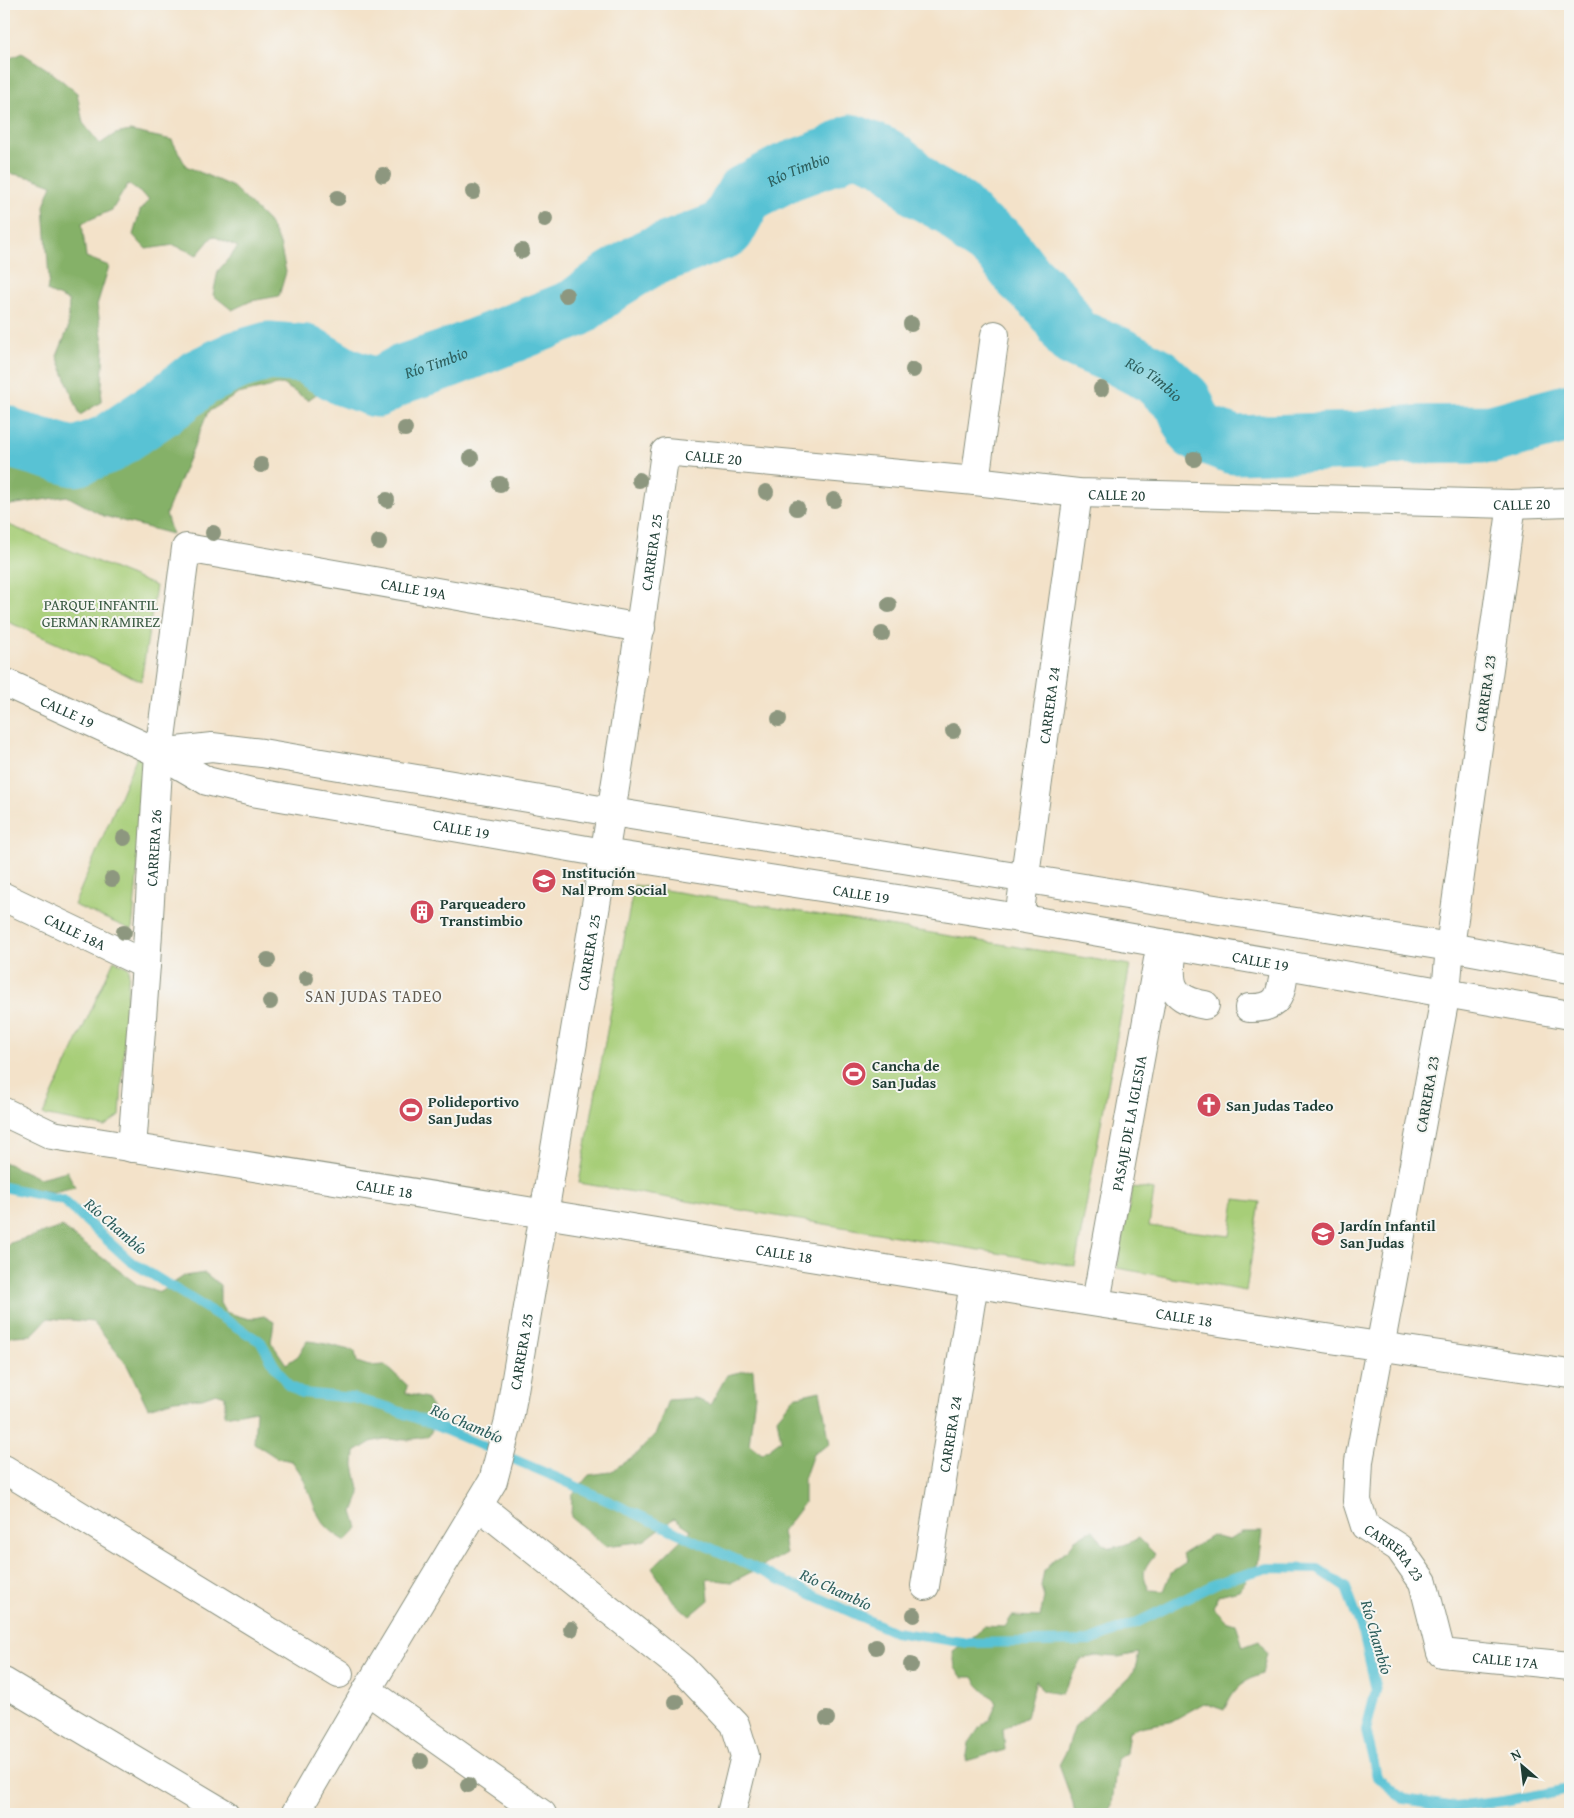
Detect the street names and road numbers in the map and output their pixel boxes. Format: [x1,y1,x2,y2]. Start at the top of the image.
street label: CALLE 20 [684,443,743,470]
street label: CALLE 20 [1088,483,1146,505]
street label: CALLE 20 [1493,492,1551,515]
street label: CARRERA 25 [635,512,667,592]
street label: CALLE 19A [380,572,448,604]
street label: CARRERA 23 [1469,653,1501,733]
street label: CARRERA 24 [1033,665,1064,745]
street label: CALLE 19 [37,690,98,733]
street label: CARRERA 26 [140,809,166,887]
street label: CALLE 19 [432,813,491,844]
street label: CALLE 19 [832,879,891,908]
street label: CALLE 18A [41,907,110,955]
street label: CARRERA 25 [571,912,605,992]
street label: CALLE 19 [1231,945,1290,976]
street label: PASAJE DE LA IGLESIA [1106,1053,1151,1192]
street label: CARRERA 23 [1410,1054,1444,1134]
street label: CALLE 18 [355,1173,414,1203]
street label: CALLE 18 [755,1238,814,1268]
street label: CALLE 18 [1155,1302,1214,1331]
street label: CARRERA 25 [504,1312,537,1391]
street label: CARRERA 24 [933,1394,966,1474]
street label: CARRERA 23 [1361,1518,1430,1585]
street label: CALLE 17A [1472,1646,1539,1673]

